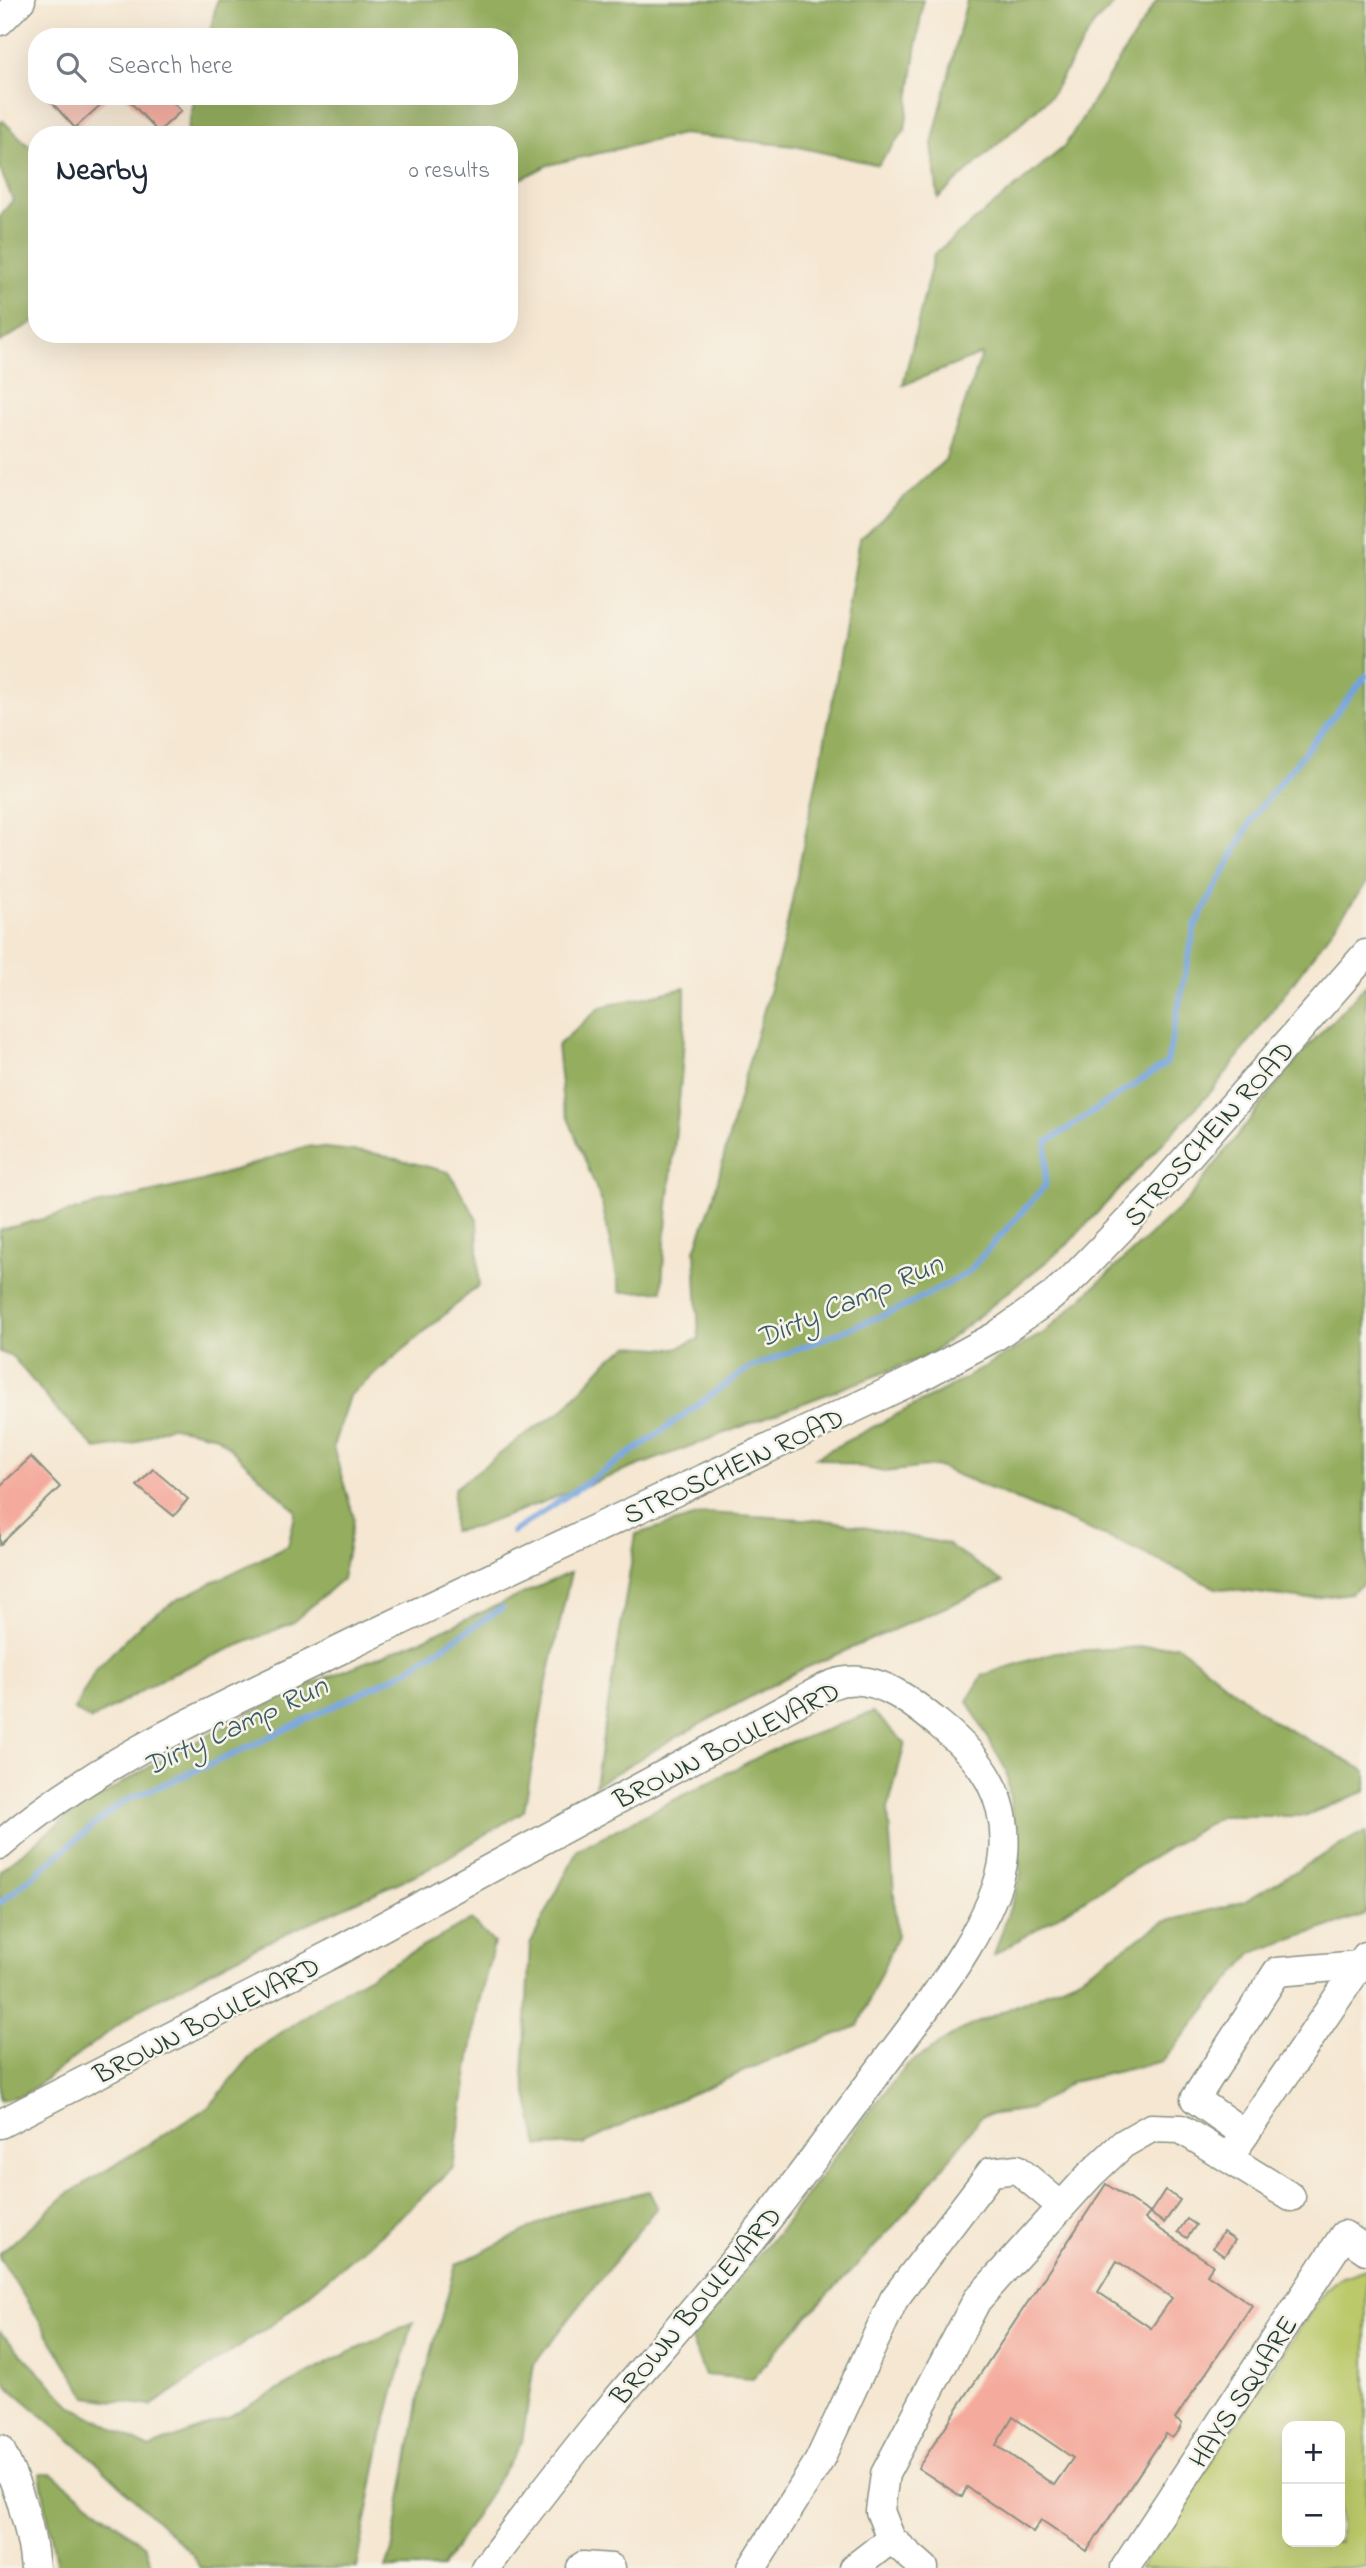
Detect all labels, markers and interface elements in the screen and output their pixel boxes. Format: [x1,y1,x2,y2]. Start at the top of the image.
search box [28,28,518,105]
icon: search [52,48,90,86]
text: Search here [108,48,233,86]
text: Nearby [56,150,148,194]
text: 0 results [409,155,490,188]
street label: STROSCHEIN ROAD [1115,1033,1306,1238]
water label: Dirty Camp Run [750,1243,952,1362]
street label: STROSCHEIN ROAD [617,1399,852,1537]
water label: Dirty Camp Run [137,1665,337,1790]
street label: BROWN BOULEVARD [606,1672,848,1822]
street label: BROWN BOULEVARD [86,1947,328,2097]
street label: BROWN BOULEVARD [601,2199,794,2417]
street label: HAYS SQUARE [1180,2308,1310,2477]
map controls [1282,2421,1345,2547]
button: + [1282,2421,1345,2484]
button: − [1282,2484,1345,2547]

